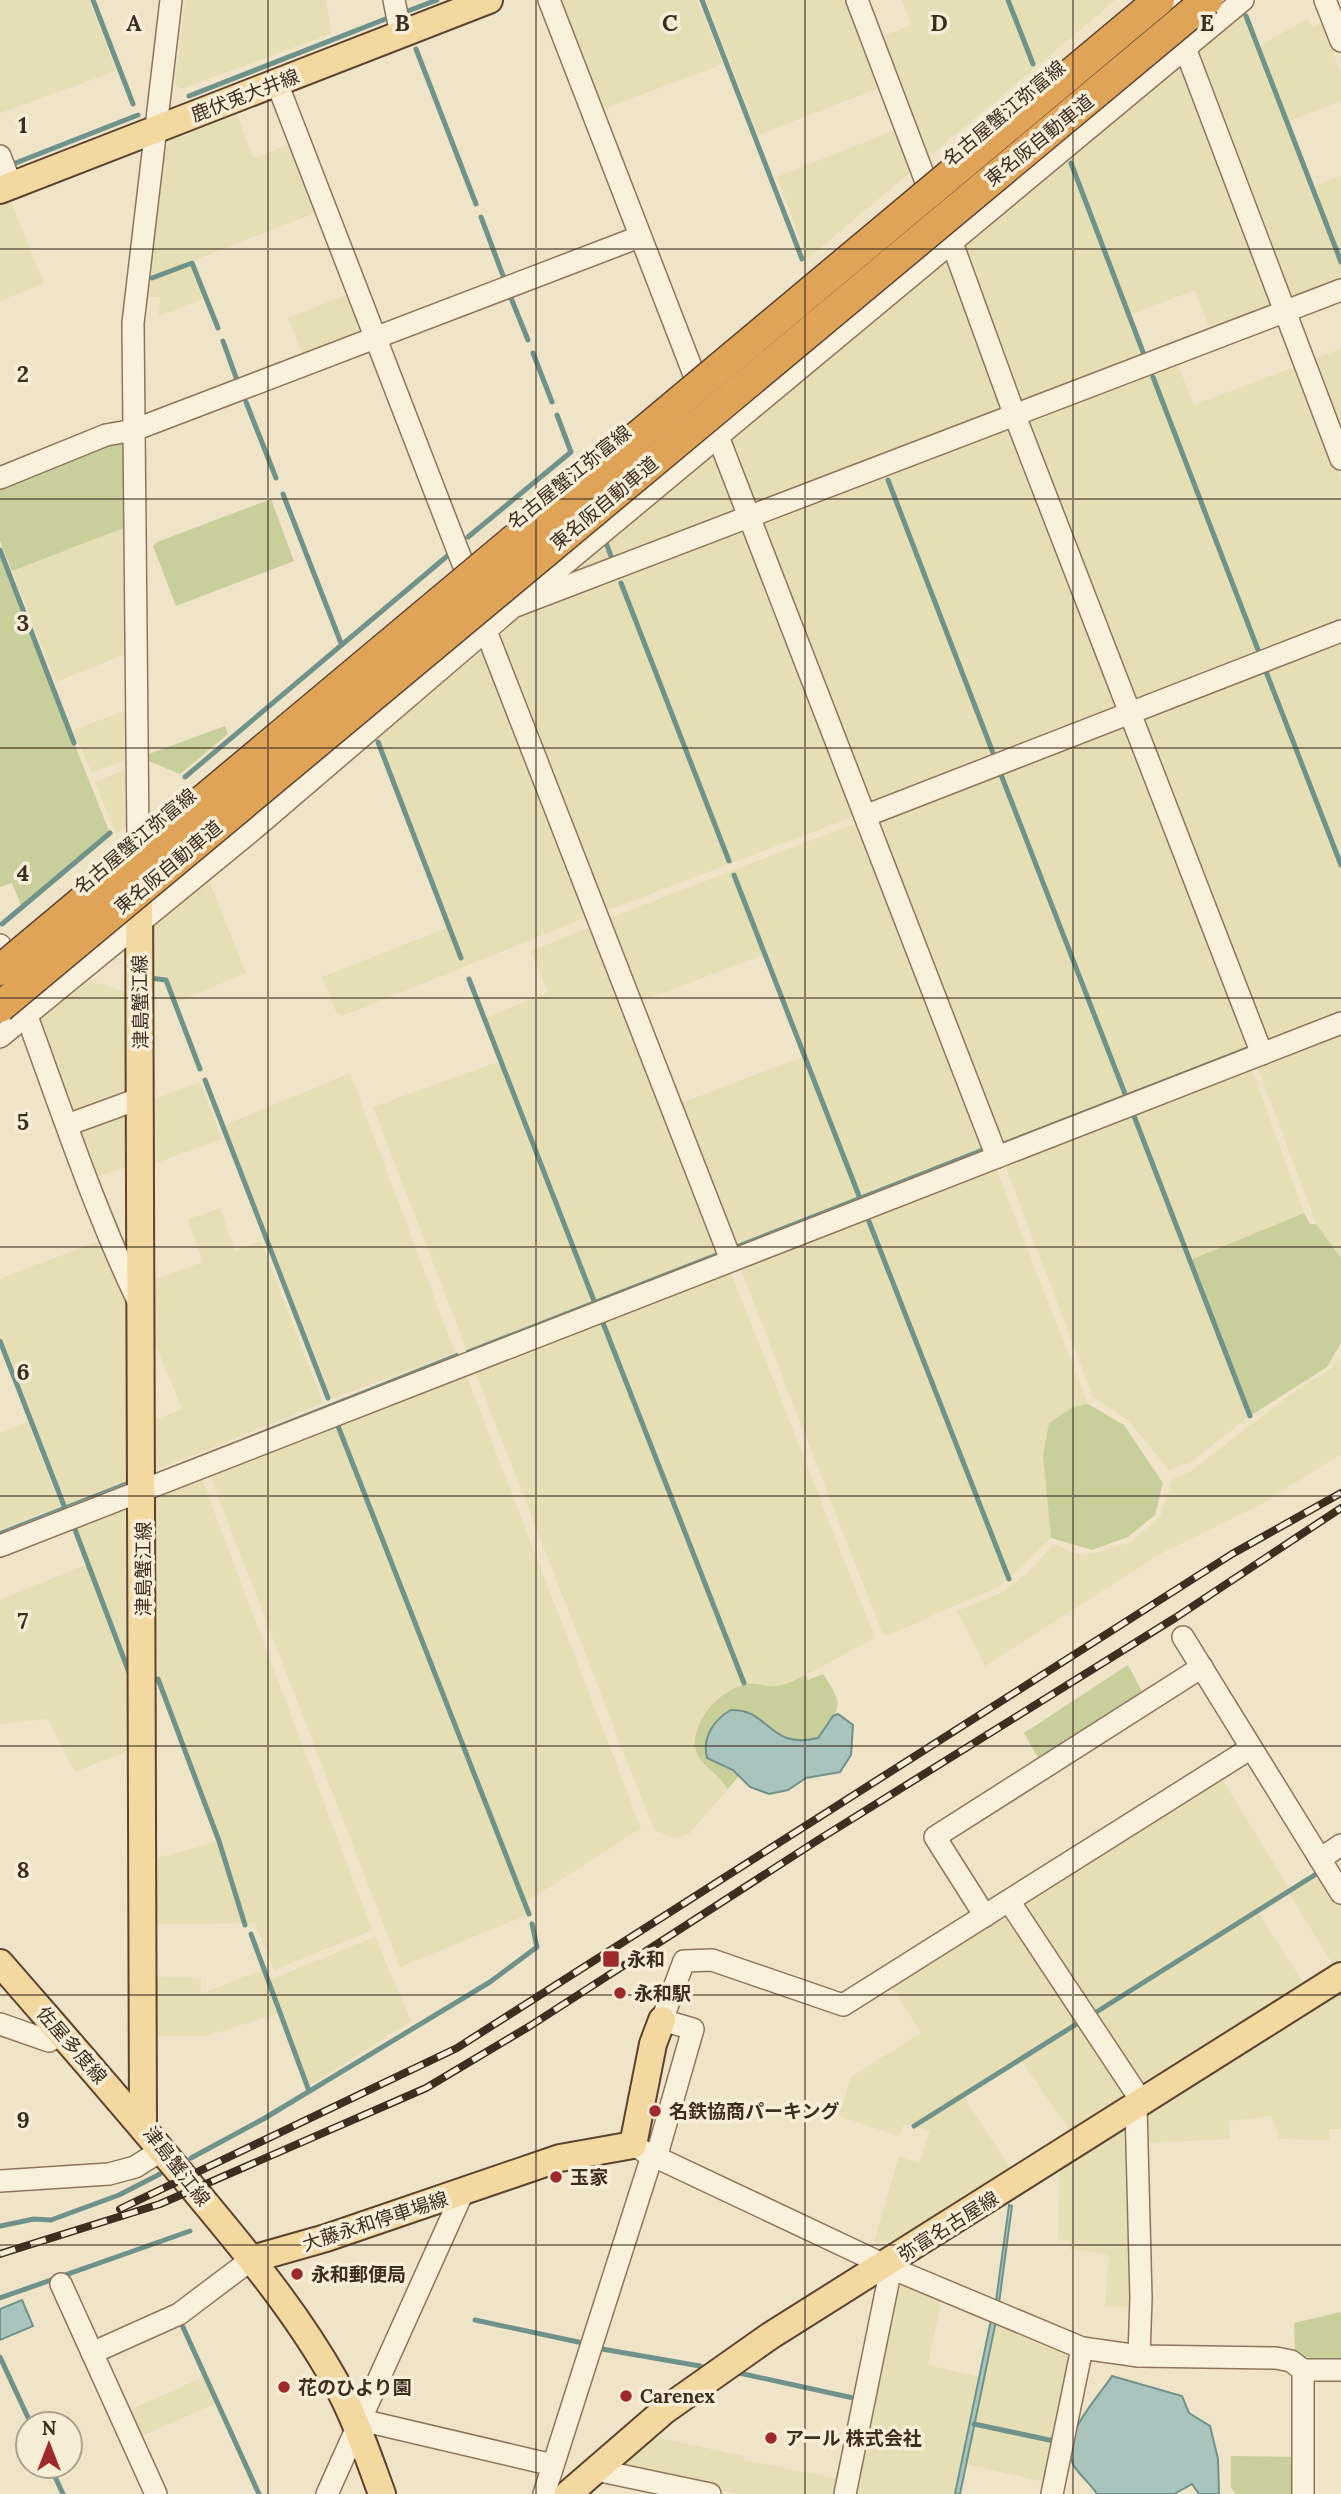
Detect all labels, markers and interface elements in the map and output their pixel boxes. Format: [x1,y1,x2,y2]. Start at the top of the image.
text: A [126,8,142,37]
text: B [394,8,410,37]
text: C [662,8,678,37]
text: D [930,8,948,37]
text: E [1200,8,1214,37]
street label: 名古屋蟹江弥富線 [938,55,1070,171]
street label: 鹿伏兎大井線 [187,63,303,127]
street label: 東名阪自動車道 [980,89,1098,191]
text: 1 [18,110,28,139]
text: 2 [17,359,29,388]
street label: 名古屋蟹江弥富線 [502,420,636,534]
street label: 東名阪自動車道 [545,451,663,555]
text: 3 [17,608,29,637]
street label: 名古屋蟹江弥富線 [69,783,201,899]
street label: 東名阪自動車道 [109,815,227,919]
text: 4 [17,858,29,887]
street label: 津島蟹江線 [127,954,153,1050]
text: 5 [17,1107,29,1136]
text: 6 [16,1357,30,1386]
street label: 津島蟹江線 [131,1521,155,1617]
text: 7 [18,1606,29,1635]
text: 8 [16,1855,30,1884]
place label: 永和 [627,1947,665,1971]
marker: 永和 [601,1949,621,1969]
place label: 永和駅 [634,1981,691,2005]
marker: 永和駅 [612,1985,628,2001]
street label: 佐屋多度線 [32,2001,112,2089]
place label: 名鉄協商パーキング [669,2099,839,2123]
marker: 名鉄協商パーキング [647,2103,663,2119]
text: 9 [16,2105,30,2134]
street label: 津島蟹江線 [138,2121,216,2211]
place label: 玉家 [570,2165,608,2189]
marker: 玉家 [548,2169,564,2185]
street label: 大藤永和停車場線 [299,2186,451,2256]
street label: 弥富名古屋線 [893,2186,1003,2266]
place label: 永和郵便局 [311,2262,406,2286]
marker: 永和郵便局 [289,2266,305,2282]
place label: 花のひより園 [298,2375,412,2399]
marker: 花のひより園 [276,2379,292,2395]
place label: Carenex [640,2384,716,2408]
marker: Carenex [618,2388,634,2404]
north arrow [14,2410,84,2480]
text: N [42,2416,57,2440]
place label: アール 株式会社 [785,2426,922,2450]
marker: アール 株式会社 [763,2430,779,2446]

